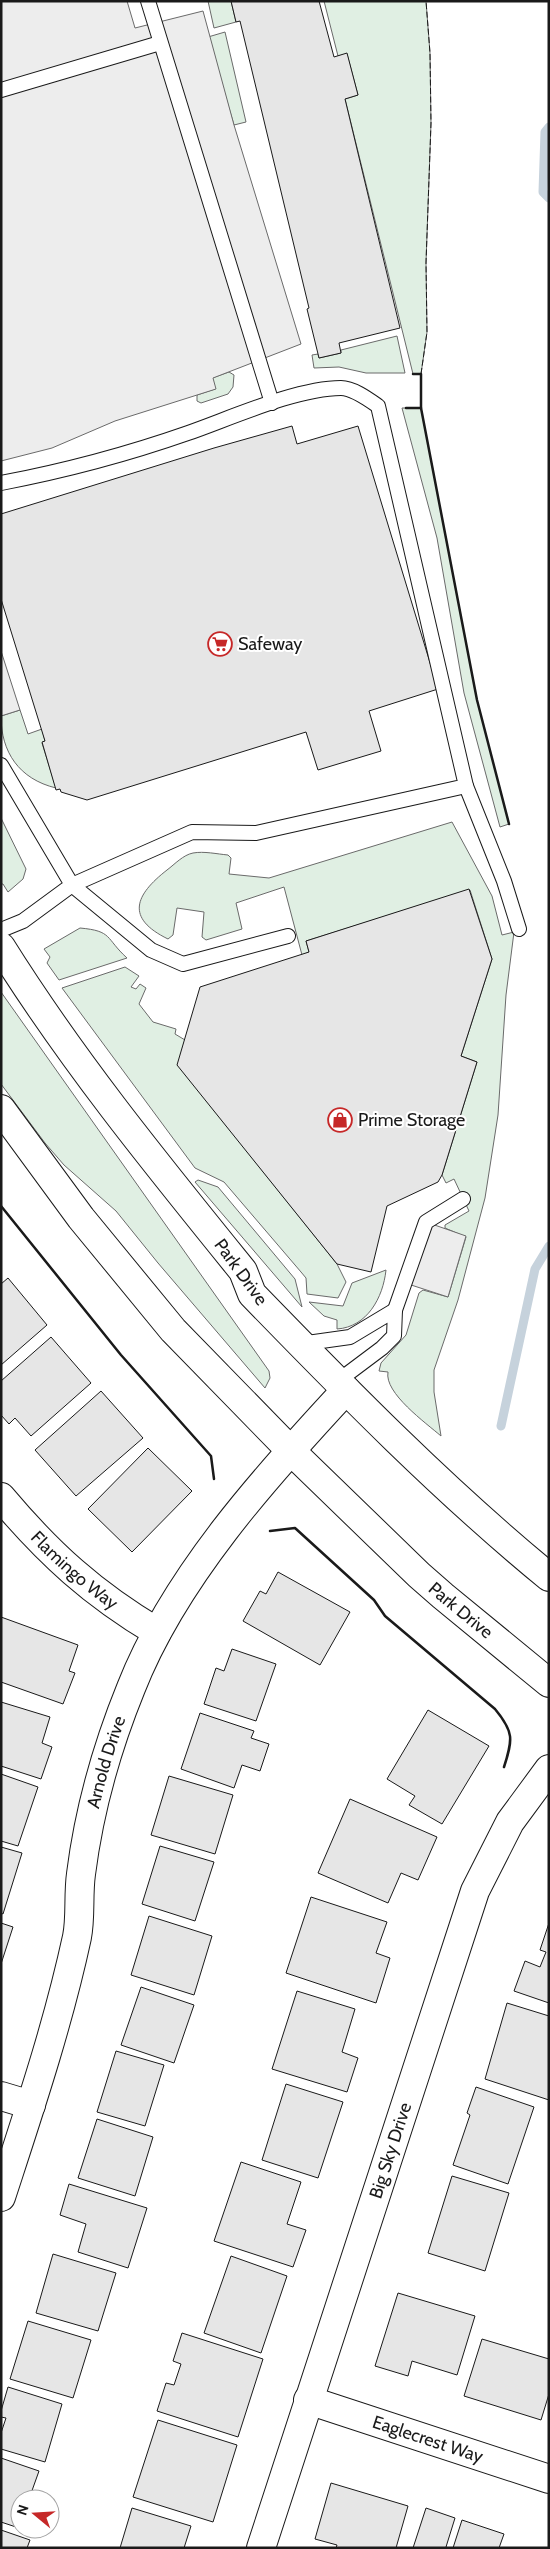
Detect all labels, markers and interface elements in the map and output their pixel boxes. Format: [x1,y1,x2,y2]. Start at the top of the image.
supermarket icon: Safeway [207,631,233,657]
place label: Safeway [238,633,302,655]
shop icon: Prime Storage [327,1107,353,1133]
place label: Prime Storage [358,1109,465,1131]
street label: Park Drive [210,1234,272,1310]
street label: Flamingo Way [26,1526,122,1614]
street label: Park Drive [424,1577,497,1643]
street label: Arnold Drive [82,1713,130,1811]
street label: Big Sky Drive [365,2100,416,2201]
street label: Eaglecrest Way [370,2411,486,2468]
north arrow [10,2489,60,2539]
text: N [13,2502,33,2517]

